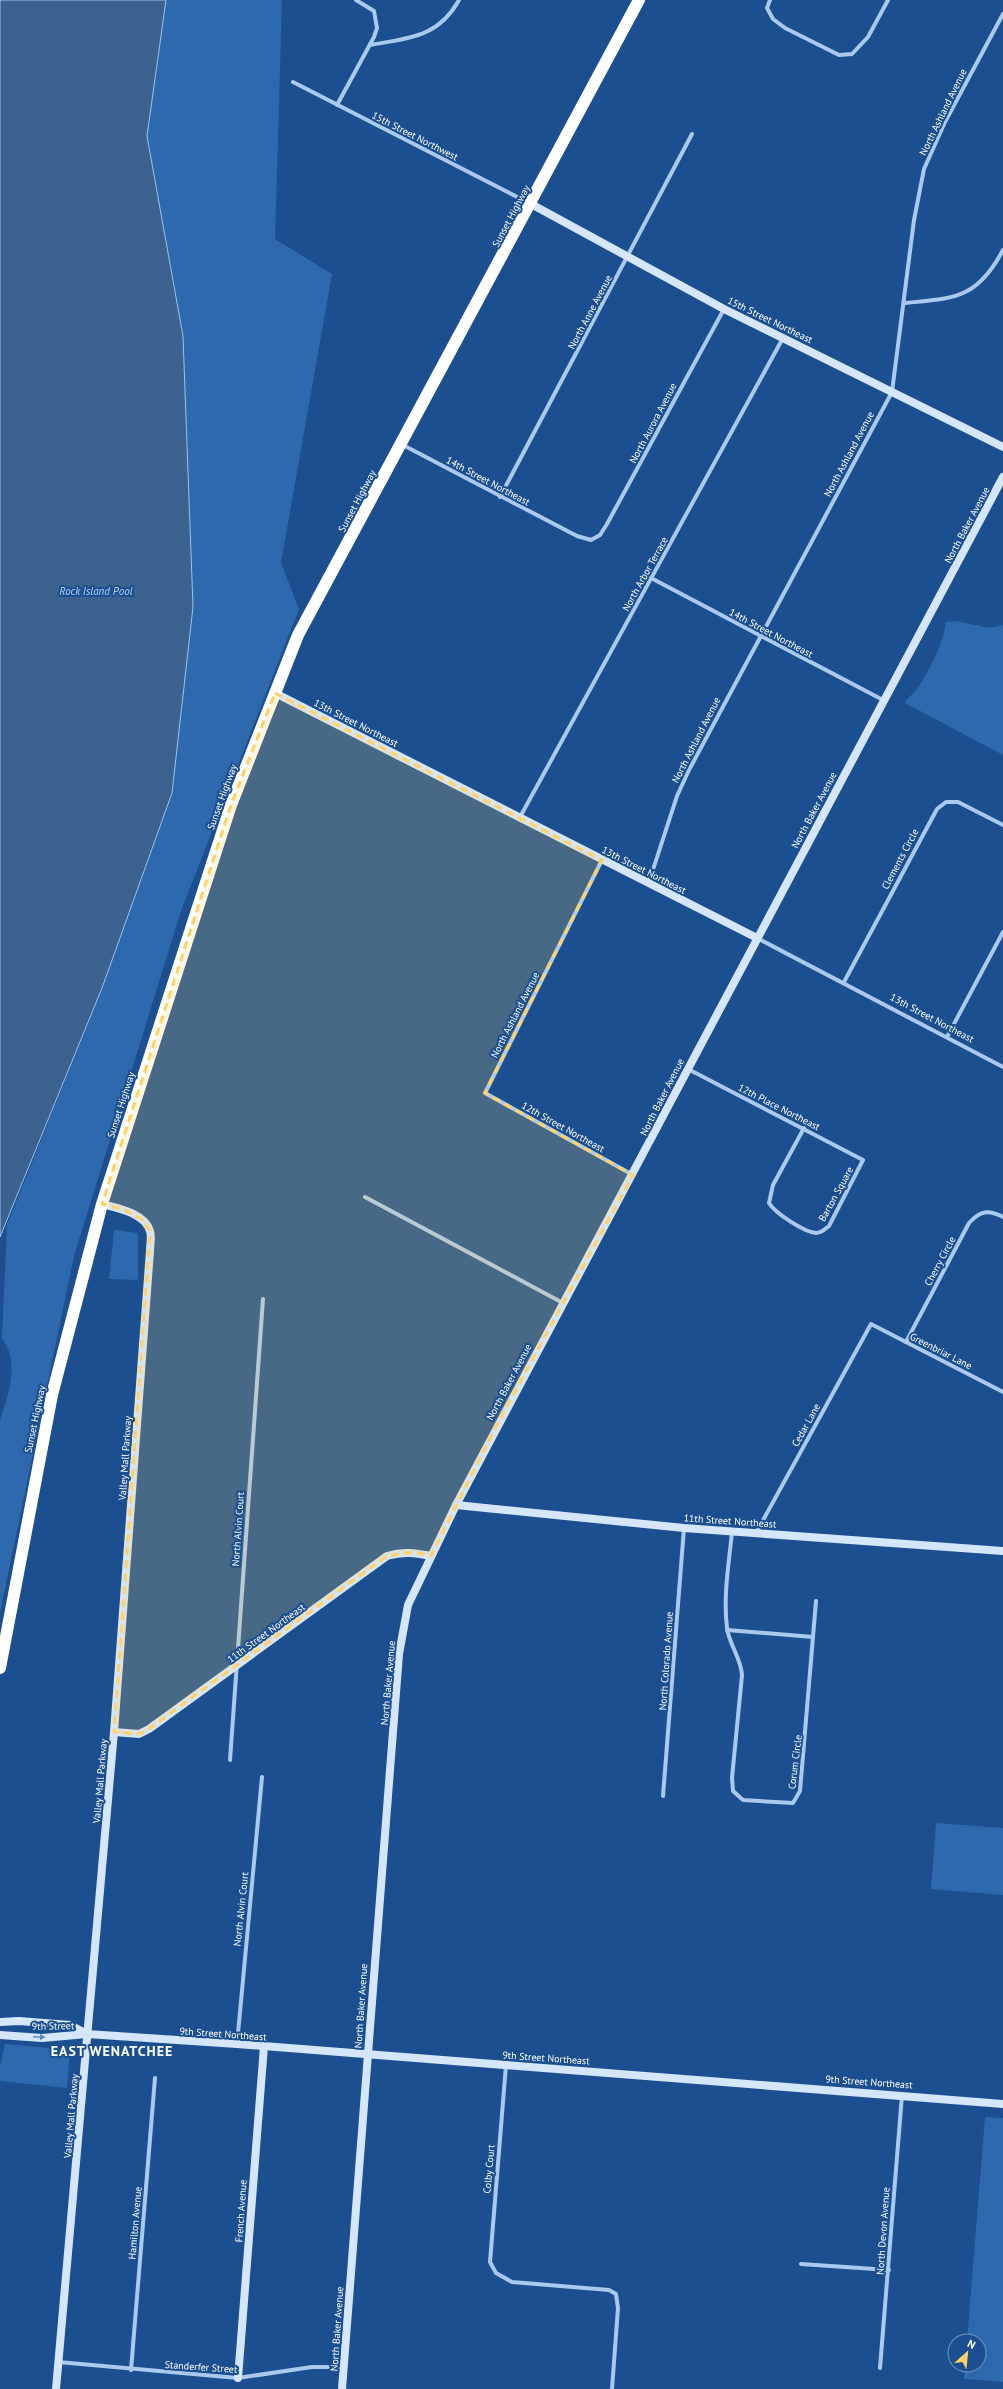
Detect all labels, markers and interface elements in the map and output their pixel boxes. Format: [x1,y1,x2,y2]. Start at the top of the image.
street label: North Ashland Avenue [916,67,970,157]
street label: 15th Street Northwest [370,109,461,164]
street label: Sunset Highway [489,182,533,249]
street label: North Anne Avenue [565,273,615,351]
street label: 15th Street Northeast [725,294,815,346]
street label: North Aurora Avenue [626,381,680,465]
street label: North Ashland Avenue [821,409,877,499]
street label: 14th Street Northeast [444,453,533,509]
street label: Sunset Highway [335,467,379,534]
street label: North Baker Avenue [941,484,993,566]
street label: North Arbor Terrace [619,534,671,614]
water label: Rock Island Pool [59,584,133,598]
street label: 14th Street Northeast [727,605,816,661]
street label: North Ashland Avenue [669,695,723,785]
street label: 13th Street Northeast [312,696,401,750]
street label: Sunset Highway [204,762,240,832]
street label: North Baker Avenue [788,769,840,851]
street label: Clements Circle [879,826,921,892]
street label: 13th Street Northeast [600,843,689,897]
street label: North Ashland Avenue [488,970,542,1060]
street label: 13th Street Northeast [888,990,977,1046]
street label: North Baker Avenue [637,1056,687,1138]
street label: Sunset Highway [104,1070,138,1140]
street label: 12th Place Northeast [736,1081,823,1134]
street label: 12th Street Northeast [519,1099,607,1156]
street label: Barton Square [816,1164,856,1224]
street label: Cherry Circle [922,1234,958,1288]
street label: Greenbriar Lane [908,1330,974,1372]
street label: North Baker Avenue [483,1341,535,1423]
street label: Sunset Highway [21,1384,49,1454]
street label: Cedar Lane [789,1401,823,1449]
street label: Valley Mall Parkway [115,1415,134,1502]
street label: North Alvin Court [229,1491,247,1567]
street label: 11th Street Northeast [683,1511,777,1531]
street label: 11th Street Northeast [225,1600,308,1666]
street label: North Colorado Avenue [656,1611,676,1711]
street label: North Baker Avenue [378,1640,398,1726]
street label: Corum Circle [785,1734,805,1790]
street label: Valley Mall Parkway [90,1738,110,1825]
street label: North Alvin Court [231,1871,251,1947]
street label: North Baker Avenue [352,1963,370,2049]
street label: 9th Street [32,2019,75,2033]
street label: 9th Street Northeast [179,2024,268,2044]
one-way arrow [33,2034,46,2040]
district label: EAST WENATCHEE [51,2042,173,2060]
street label: 9th Street Northeast [502,2048,591,2068]
street label: 9th Street Northeast [825,2072,914,2092]
street label: Valley Mall Parkway [61,2073,81,2160]
street label: Colby Court [480,2143,498,2194]
street label: French Avenue [232,2179,250,2243]
street label: Hamilton Avenue [125,2186,145,2260]
street label: North Devon Avenue [873,2187,893,2275]
street label: North Baker Avenue [328,2286,346,2372]
north arrow [947,2333,987,2373]
text: N [965,2336,978,2352]
street label: Standerfer Street [164,2358,238,2376]

